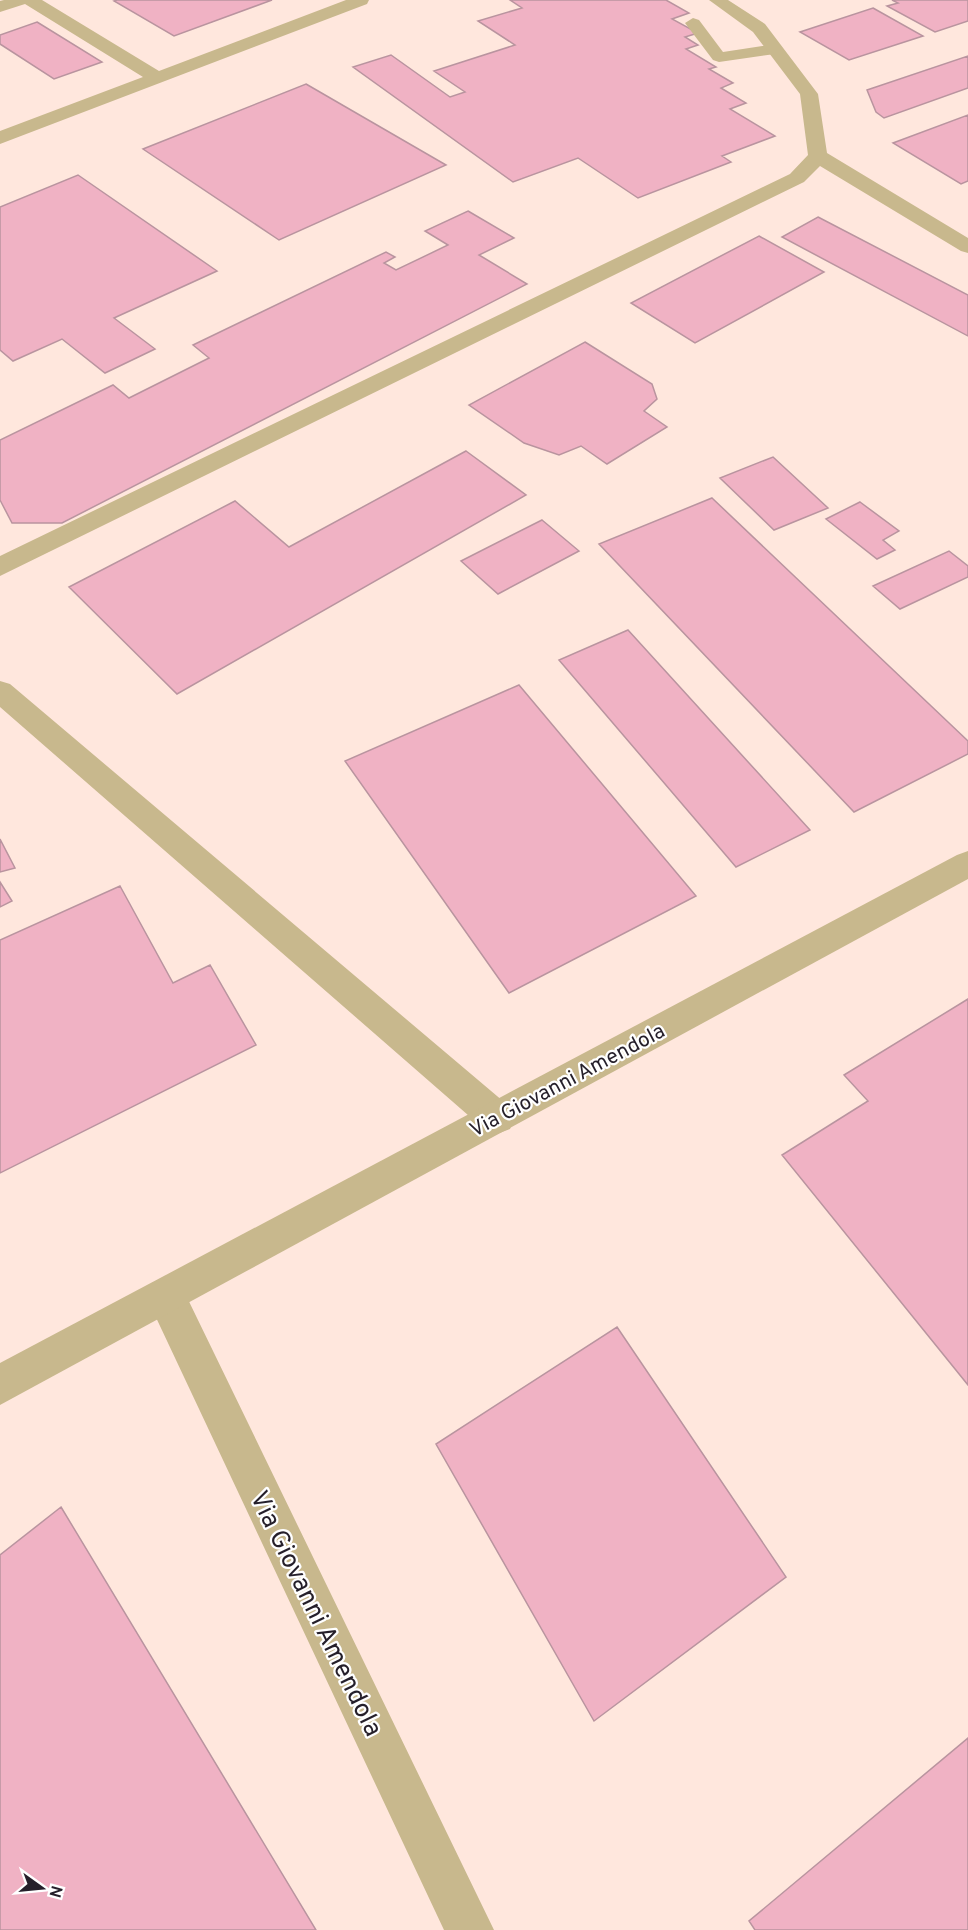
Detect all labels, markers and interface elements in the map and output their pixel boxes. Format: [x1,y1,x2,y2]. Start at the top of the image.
street label: Via Giovanni Amendola [465,1018,670,1144]
street label: Via Giovanni Amendola [241,1486,389,1742]
north arrow [12,1858,72,1918]
text: N [43,1883,66,1900]

